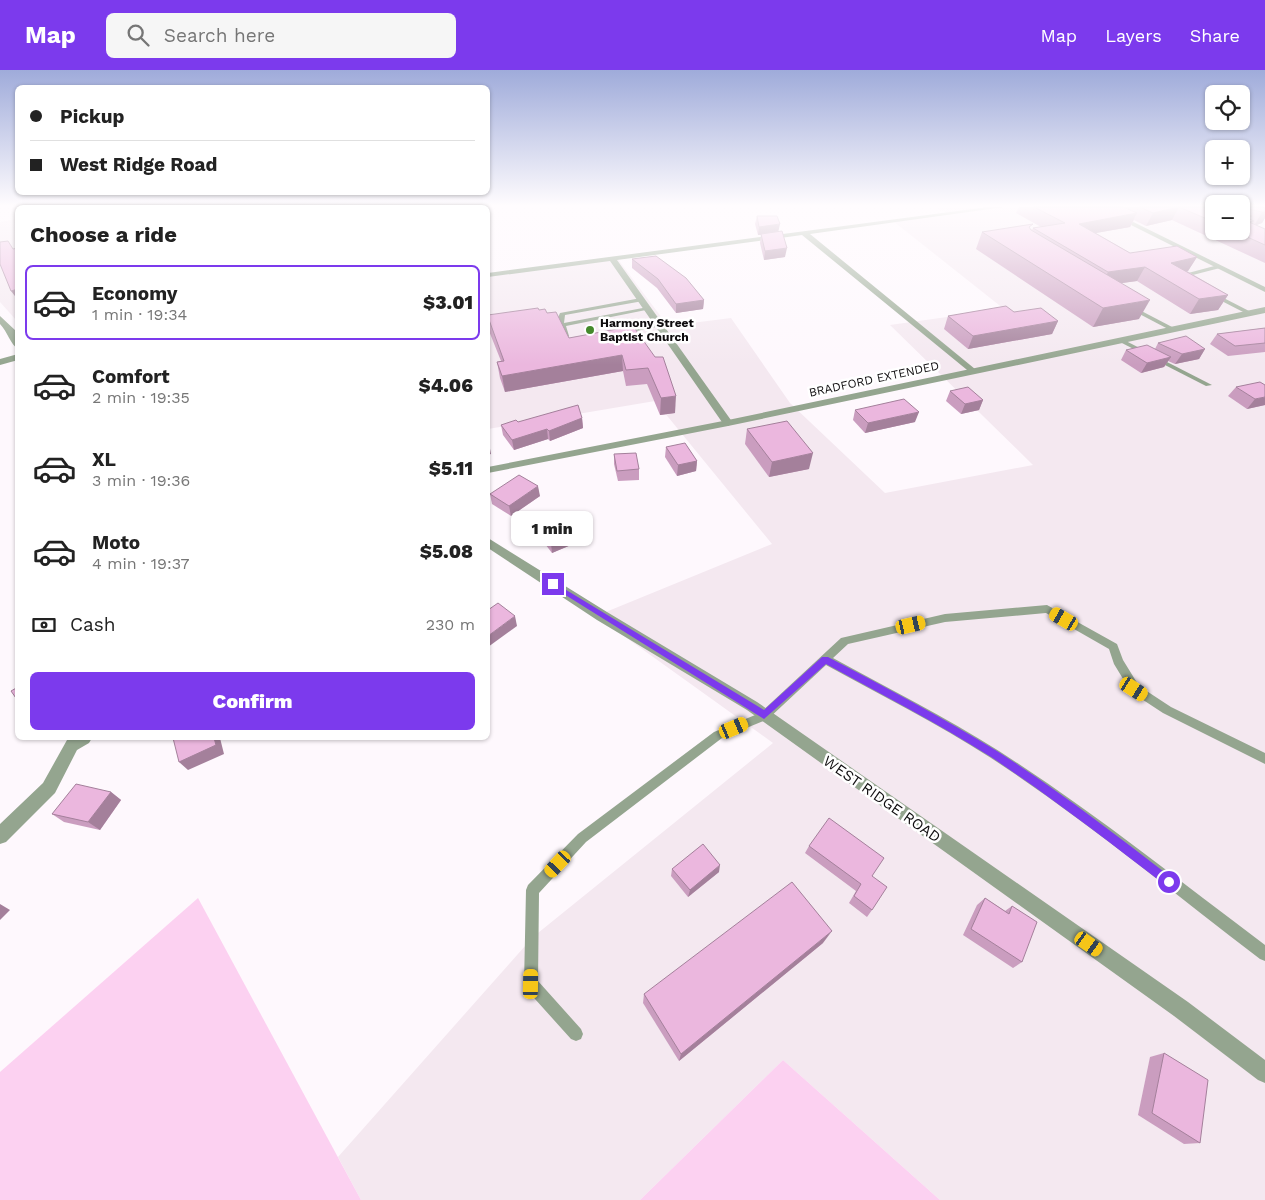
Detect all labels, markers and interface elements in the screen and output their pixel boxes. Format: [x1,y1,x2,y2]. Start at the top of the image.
search box [106,13,456,58]
text: Map [25,21,76,49]
icon: search [124,21,152,49]
text: Search here [164,24,275,47]
text: Map [1040,25,1077,46]
text: Layers [1105,25,1162,46]
text: Share [1190,25,1240,46]
map controls [1205,85,1250,240]
button: locate [1205,85,1250,130]
text: Pickup [60,105,124,128]
button: + [1205,140,1250,185]
text: West Ridge Road [60,153,217,176]
button: − [1205,195,1250,240]
text: Choose a ride [30,222,177,247]
icon: car [32,280,77,325]
text: Economy [92,282,177,305]
text: $3.01 [423,291,473,314]
text: 1 min · 19:34 [92,305,187,324]
place label: Harmony Street Baptist Church [600,316,694,344]
marker: Harmony Street Baptist Church [584,324,596,336]
street label: BRADFORD EXTENDED [808,358,940,400]
icon: car [32,363,77,408]
text: Comfort [92,365,170,388]
text: $4.06 [418,374,473,397]
text: 2 min · 19:35 [92,388,190,407]
icon: car [32,446,77,491]
text: XL [92,448,116,471]
text: $5.11 [429,457,473,480]
text: 3 min · 19:36 [92,471,190,490]
callout: 1 min [512,512,594,546]
text: 1 min [531,519,573,538]
icon: car [32,529,77,574]
text: Moto [92,531,140,554]
text: $5.08 [420,540,473,563]
text: 4 min · 19:37 [92,554,189,573]
route end [542,573,564,595]
car [1047,605,1080,633]
icon: cash [30,611,58,639]
text: Cash [70,613,116,636]
car [894,614,927,636]
text: 230 m [426,615,475,634]
button: Confirm [30,672,475,730]
car [1117,675,1150,703]
car [717,715,750,741]
street label: WEST RIDGE ROAD [820,752,944,846]
car [542,848,573,880]
route start [1158,871,1180,893]
car [1072,929,1105,959]
car [523,969,538,999]

